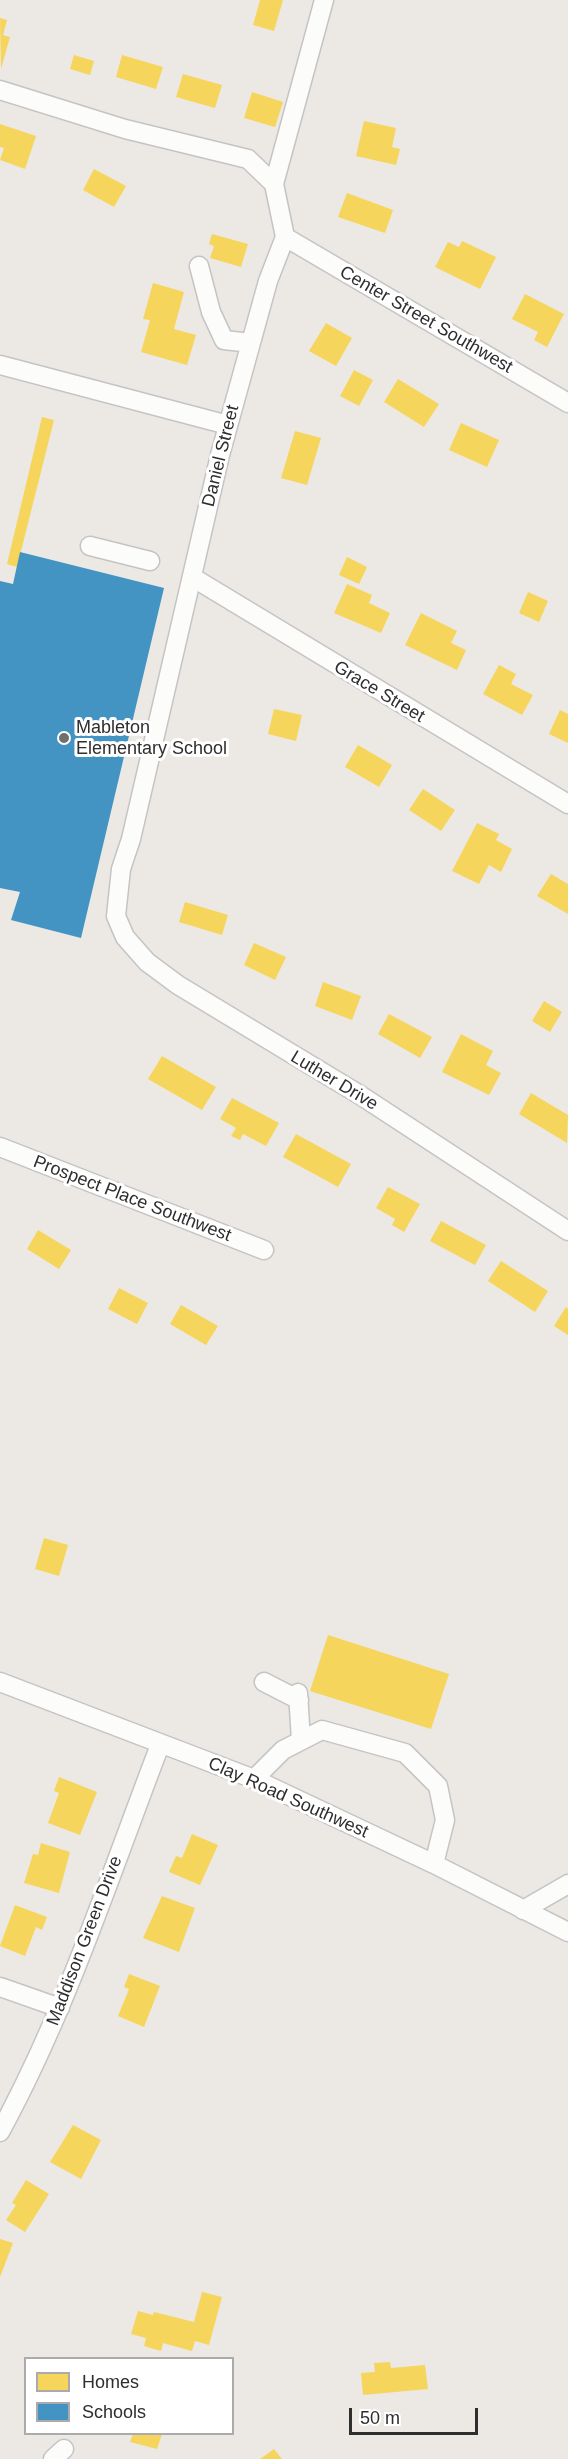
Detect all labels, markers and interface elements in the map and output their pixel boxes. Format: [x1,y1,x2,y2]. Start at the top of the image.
street label: Center Street Southwest [336,262,516,378]
street label: Daniel Street [198,403,244,509]
street label: Grace Street [330,656,428,728]
place label: Mableton Elementary School [76,717,227,760]
marker: Mableton Elementary School [57,731,71,745]
street label: Luther Drive [286,1046,382,1116]
street label: Prospect Place Southwest [30,1151,234,1247]
street label: Clay Road Southwest [205,1753,371,1843]
street label: Maddison Green Drive [43,1853,127,2029]
legend [24,2357,234,2435]
text: Homes [82,2372,139,2392]
scale bar [352,2396,481,2434]
text: Schools [82,2402,146,2422]
text: 50 m [360,2408,400,2428]

